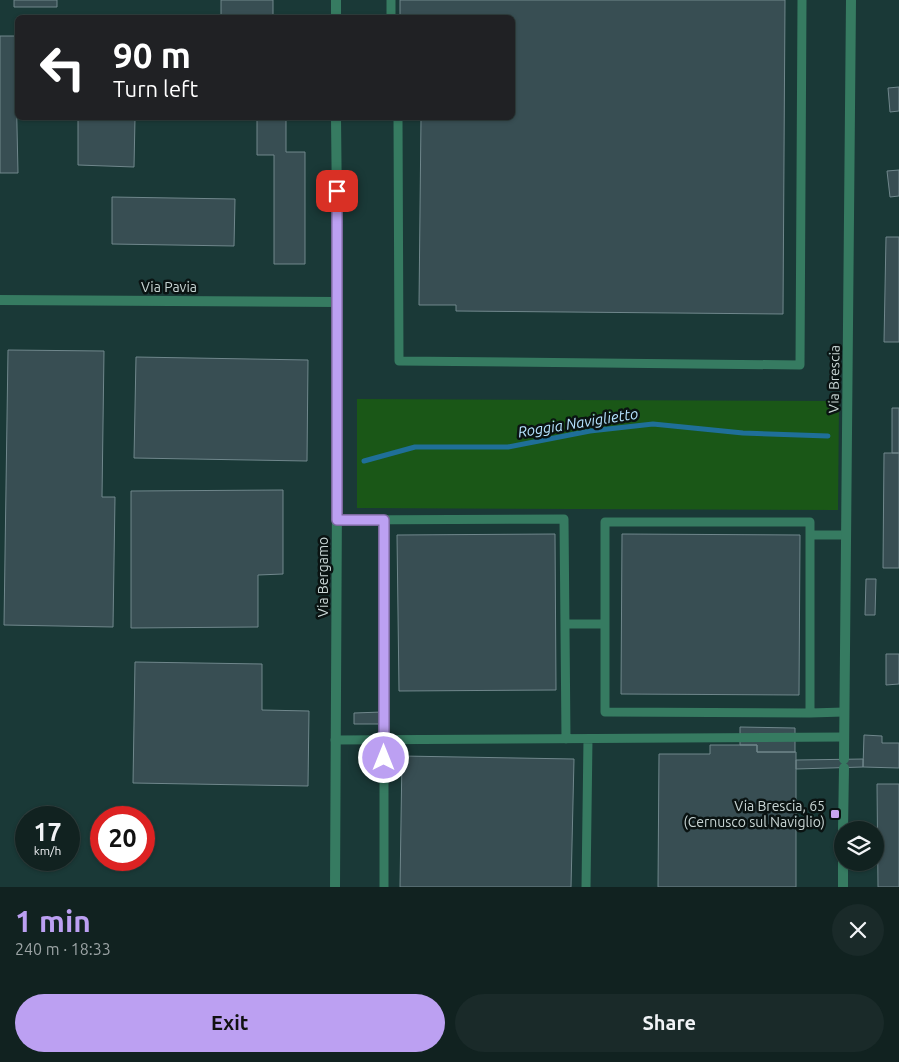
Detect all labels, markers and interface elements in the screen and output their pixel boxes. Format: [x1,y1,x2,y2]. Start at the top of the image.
icon: left [30,35,95,100]
text: 90 m [113,35,191,75]
text: Turn left [113,76,198,101]
pin [316,170,358,212]
icon: arrive [323,177,351,205]
street label: Via Pavia [141,279,197,295]
street label: Via Brescia [825,345,843,413]
water label: Roggia Naviglietto [517,405,639,440]
street label: Via Bergamo [315,537,331,617]
position arrow [357,731,409,783]
place label: Via Brescia, 65 (Cernusco sul Naviglio) [683,798,825,830]
speed limit sign: 20 [90,806,155,871]
marker: Via Brescia, 65 (Cernusco sul Naviglio) [829,808,841,820]
text: 17 [33,818,62,846]
map controls [834,821,884,871]
button: layers [834,821,884,871]
text: km/h [34,844,61,857]
text: 1 min [15,904,91,938]
button: close [832,904,884,956]
text: 240 m · 18:33 [15,940,111,958]
button: Exit [15,994,445,1052]
button: Share [455,994,884,1052]

